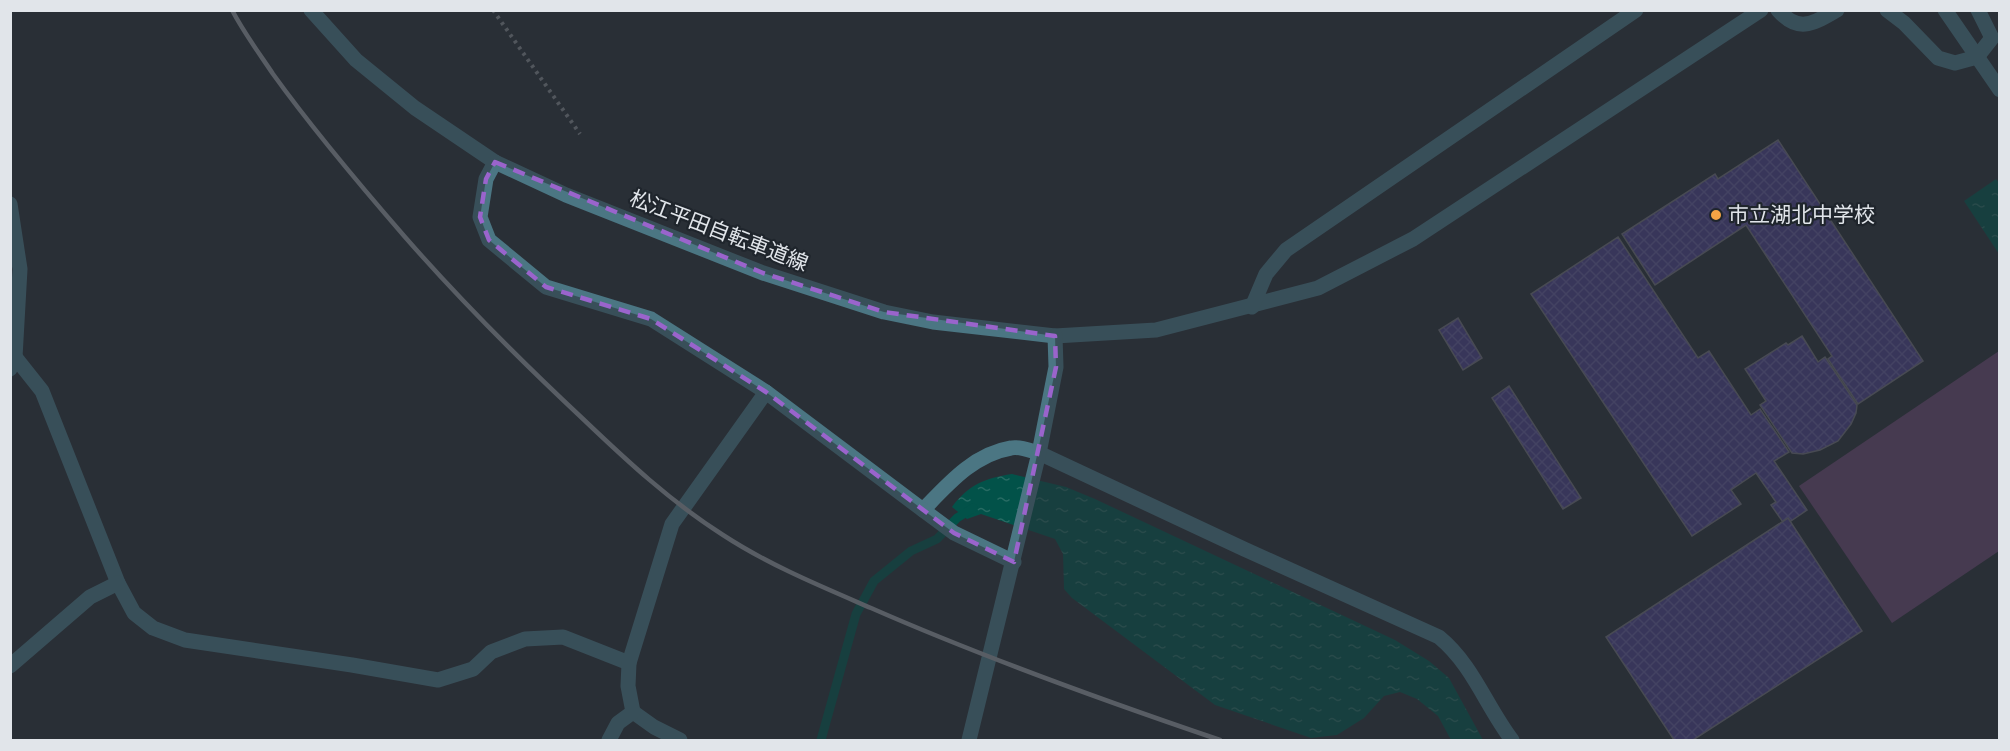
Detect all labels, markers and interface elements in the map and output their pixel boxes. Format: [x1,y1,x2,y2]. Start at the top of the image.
street label: 松江平田自転車道線 [626,184,812,278]
place label: 市立湖北中学校 [1728,201,1875,229]
marker: 市立湖北中学校 [1709,208,1723,222]

